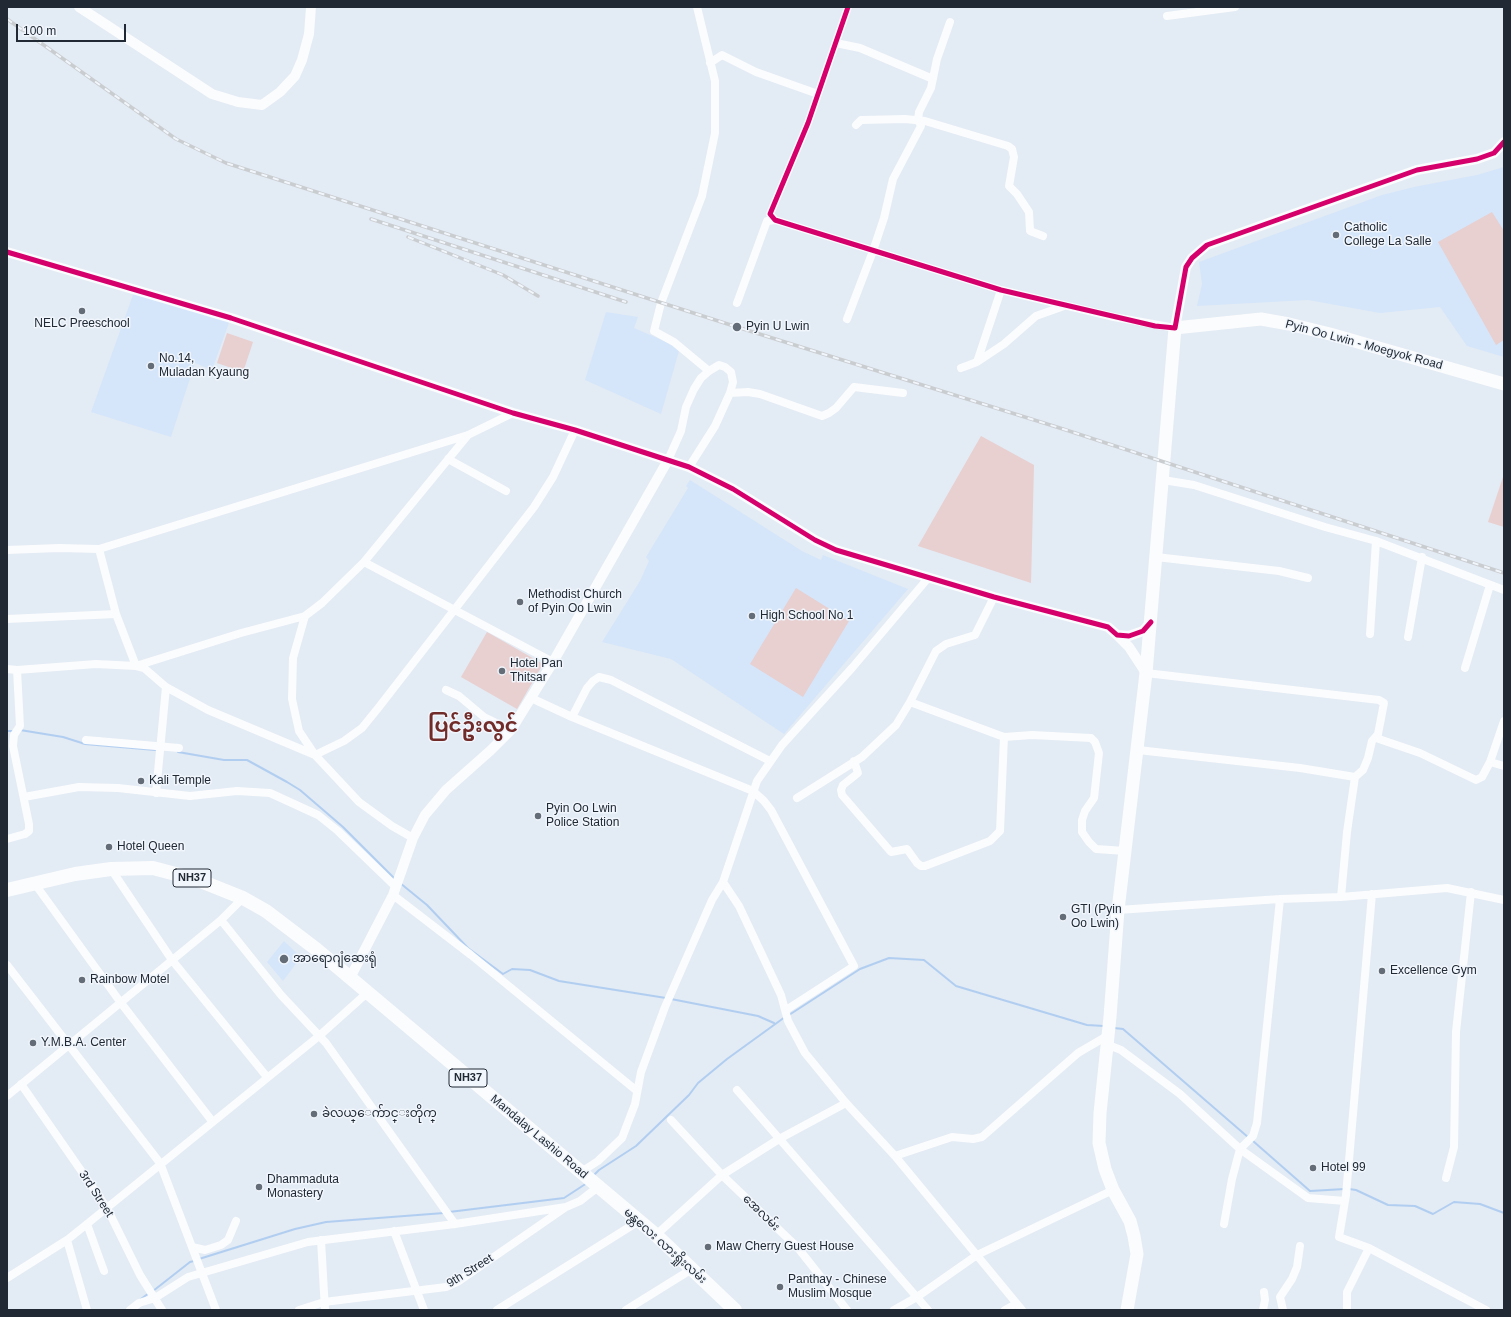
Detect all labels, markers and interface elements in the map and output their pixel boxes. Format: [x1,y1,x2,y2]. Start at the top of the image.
scale bar [18,16,128,42]
text: 100 m [23,24,56,38]
place label: Catholic College La Salle [1344,221,1431,249]
marker: Catholic College La Salle [1331,230,1341,240]
marker: NELC Preeschool [77,306,87,316]
place label: NELC Preeschool [34,317,130,331]
street label: Pyin Oo Lwin - Moegyok Road [1284,317,1444,373]
place label: Pyin U Lwin [746,320,809,334]
marker: Pyin U Lwin [731,321,743,333]
place label: No.14, Muladan Kyaung [159,352,249,380]
marker: No.14, Muladan Kyaung [146,361,156,371]
place label: Methodist Church of Pyin Oo Lwin [528,588,622,616]
marker: Methodist Church of Pyin Oo Lwin [515,597,525,607]
place label: High School No 1 [760,609,853,623]
marker: High School No 1 [747,611,757,621]
place label: Hotel Pan Thitsar [510,657,563,685]
marker: Hotel Pan Thitsar [497,666,507,676]
district label: ပြင်ဦးလွင် [428,714,518,738]
place label: Kali Temple [149,774,211,788]
marker: Kali Temple [136,776,146,786]
place label: Pyin Oo Lwin Police Station [546,802,619,830]
marker: Pyin Oo Lwin Police Station [533,811,543,821]
place label: Hotel Queen [117,840,184,854]
marker: Hotel Queen [104,842,114,852]
road number: NH37 [173,869,211,887]
place label: GTI (Pyin Oo Lwin) [1071,903,1122,931]
marker: GTI (Pyin Oo Lwin) [1058,912,1068,922]
place label: အာရောဂျံဆေးရုံ [293,952,377,966]
marker: အာရောဂျံဆေးရုံ [278,953,290,965]
place label: Excellence Gym [1390,964,1477,978]
marker: Excellence Gym [1377,966,1387,976]
place label: Rainbow Motel [90,973,169,987]
marker: Rainbow Motel [77,975,87,985]
place label: Y.M.B.A. Center [41,1036,126,1050]
marker: Y.M.B.A. Center [28,1038,38,1048]
road number: NH37 [449,1069,487,1087]
street label: Mandalay Lashio Road [487,1092,591,1182]
place label: ခဲလယ္ေက်ာင္းတိုက္ [322,1107,437,1121]
marker: ခဲလယ္ေက်ာင္းတိုက္ [309,1109,319,1119]
place label: Hotel 99 [1321,1161,1366,1175]
marker: Hotel 99 [1308,1163,1318,1173]
street label: 3rd Street [76,1168,116,1220]
place label: Dhammaduta Monastery [267,1173,339,1201]
marker: Dhammaduta Monastery [254,1182,264,1192]
street label: အေလမ်း [739,1192,783,1234]
street label: မန္တလေး လားရှိုးလမ်း [621,1205,709,1287]
place label: Maw Cherry Guest House [716,1240,854,1254]
marker: Maw Cherry Guest House [703,1242,713,1252]
street label: 9th Street [444,1251,496,1291]
place label: Panthay - Chinese Muslim Mosque [788,1273,887,1301]
marker: Panthay - Chinese Muslim Mosque [775,1282,785,1292]

